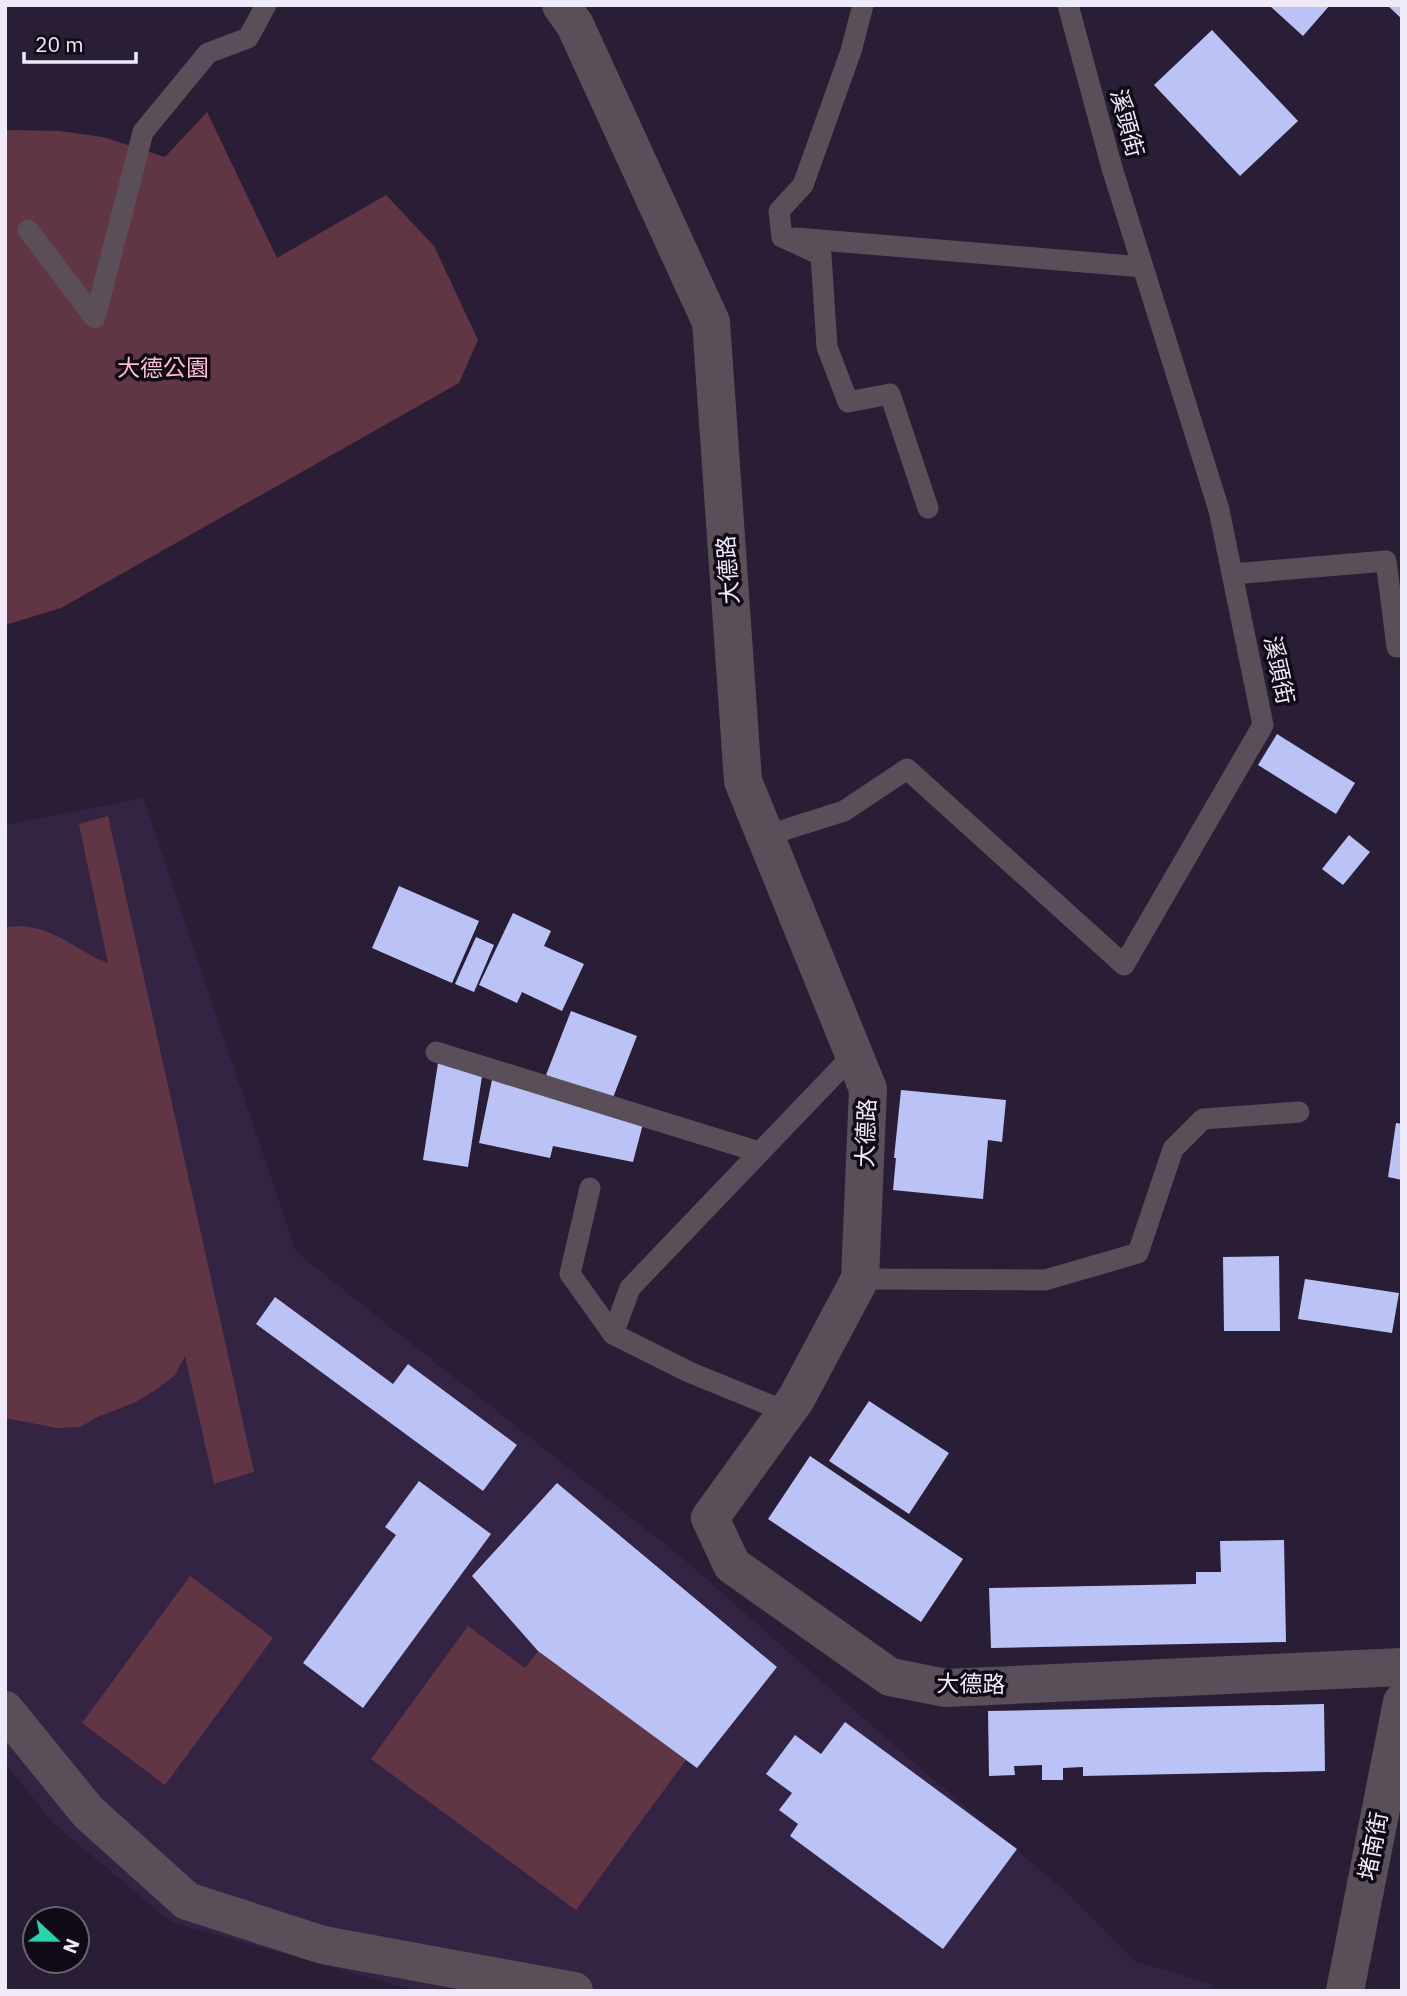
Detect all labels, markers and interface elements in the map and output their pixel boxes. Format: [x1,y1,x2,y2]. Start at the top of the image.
scale bar [24,21,136,65]
text: 20 m [35,30,84,58]
street label: 溪頭街 [1105,86,1151,160]
park label: 大德公園 [117,352,209,382]
street label: 大德路 [710,535,744,606]
street label: 溪頭街 [1258,633,1302,707]
street label: 大德路 [849,1098,881,1168]
street label: 大德路 [936,1667,1006,1699]
street label: 堵南街 [1351,1809,1393,1883]
north arrow [21,1905,91,1975]
text: N [58,1935,85,1957]

